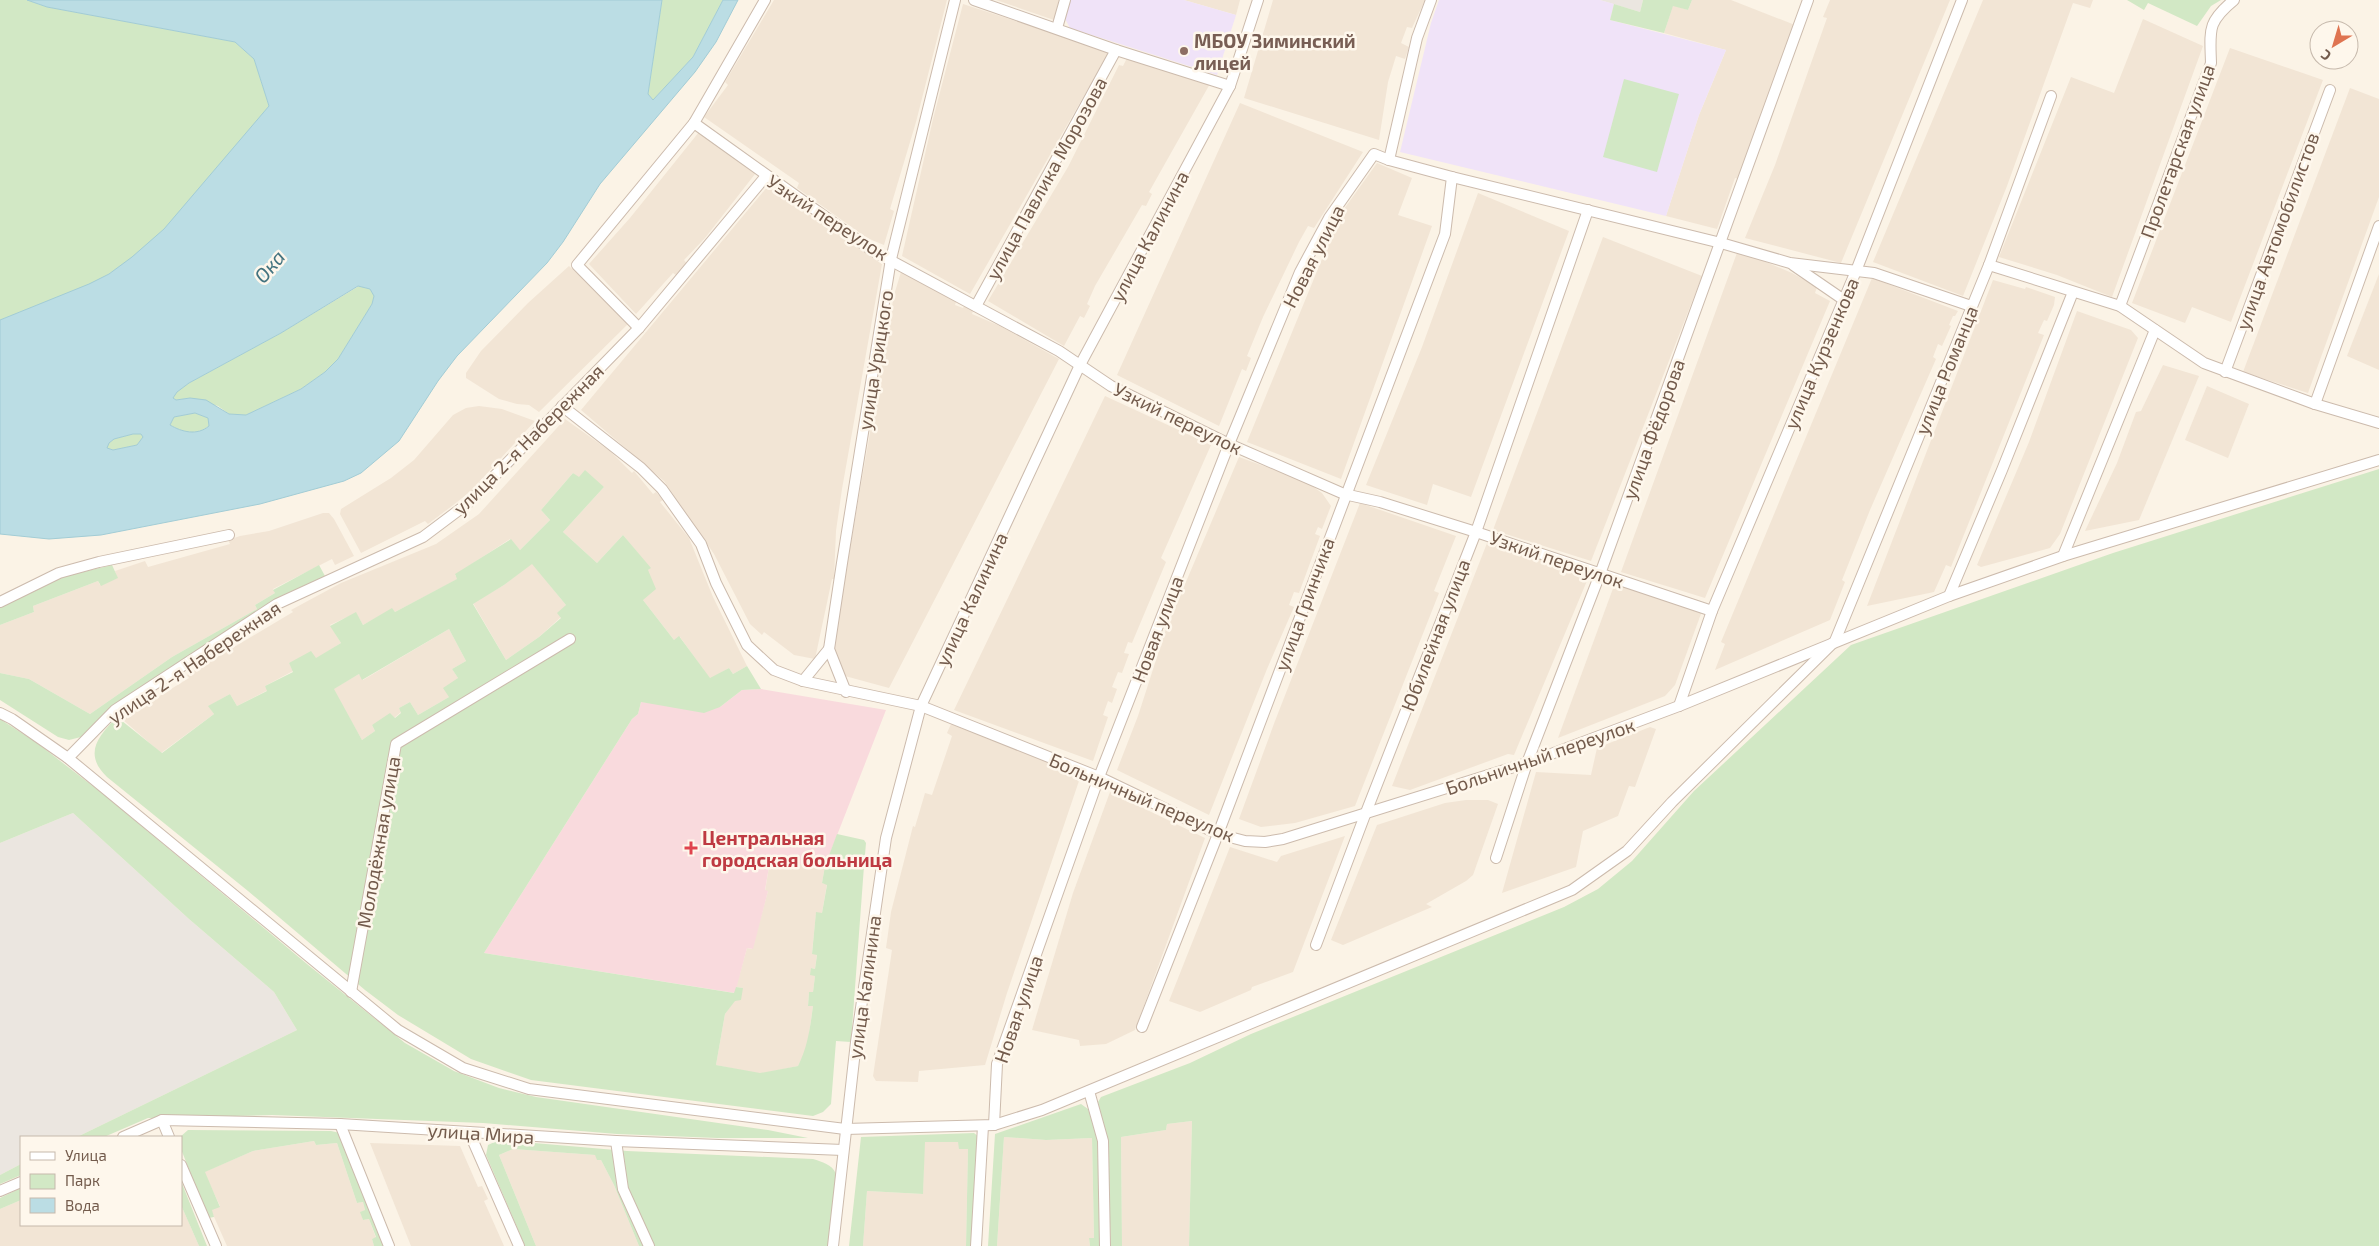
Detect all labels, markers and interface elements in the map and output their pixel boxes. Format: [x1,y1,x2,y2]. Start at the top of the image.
north arrow [2309,20,2359,70]
place label: МБОУ Зиминский лицей [1194,29,1356,74]
marker: МБОУ Зиминский лицей [1178,45,1190,57]
text: С [2317,46,2334,65]
street label: Пролетарская улица [2135,61,2220,242]
street label: улица Павлика Морозова [981,73,1112,284]
street label: улица Автомобилистов [2231,129,2324,333]
street label: улица Калинина [1105,167,1194,306]
street label: Узкий переулок [762,169,893,266]
street label: Новая улица [1277,201,1350,312]
water label: Ока [248,245,290,287]
street label: улица Курзенкова [1779,274,1864,433]
street label: улица Урицкого [853,288,898,432]
street label: улица Романца [1910,302,1983,438]
street label: улица Фёдорова [1617,356,1690,503]
street label: улица 2-я Набережная [448,359,609,520]
street label: Узкий переулок [1110,377,1246,460]
street label: Узкий переулок [1487,525,1627,594]
street label: улица Калинина [930,529,1013,670]
street label: улица Гринчика [1269,534,1340,674]
street label: Юбилейная улица [1395,556,1476,715]
street label: Новая улица [1126,573,1189,686]
street label: улица 2-я Набережная [103,596,285,729]
street label: Больничный переулок [1442,713,1638,800]
street label: Больничный переулок [1046,748,1238,847]
street label: Молодёжная улица [352,754,405,930]
place label: Центральная городская больница [702,826,892,871]
marker: Центральная городская больница [684,841,698,855]
street label: улица Калинина [843,914,886,1060]
street label: Новая улица [989,952,1048,1066]
street label: улица Мира [427,1118,535,1149]
legend [20,1136,182,1226]
text: Улица [65,1146,107,1164]
text: Парк [65,1171,100,1189]
text: Вода [65,1196,100,1214]

